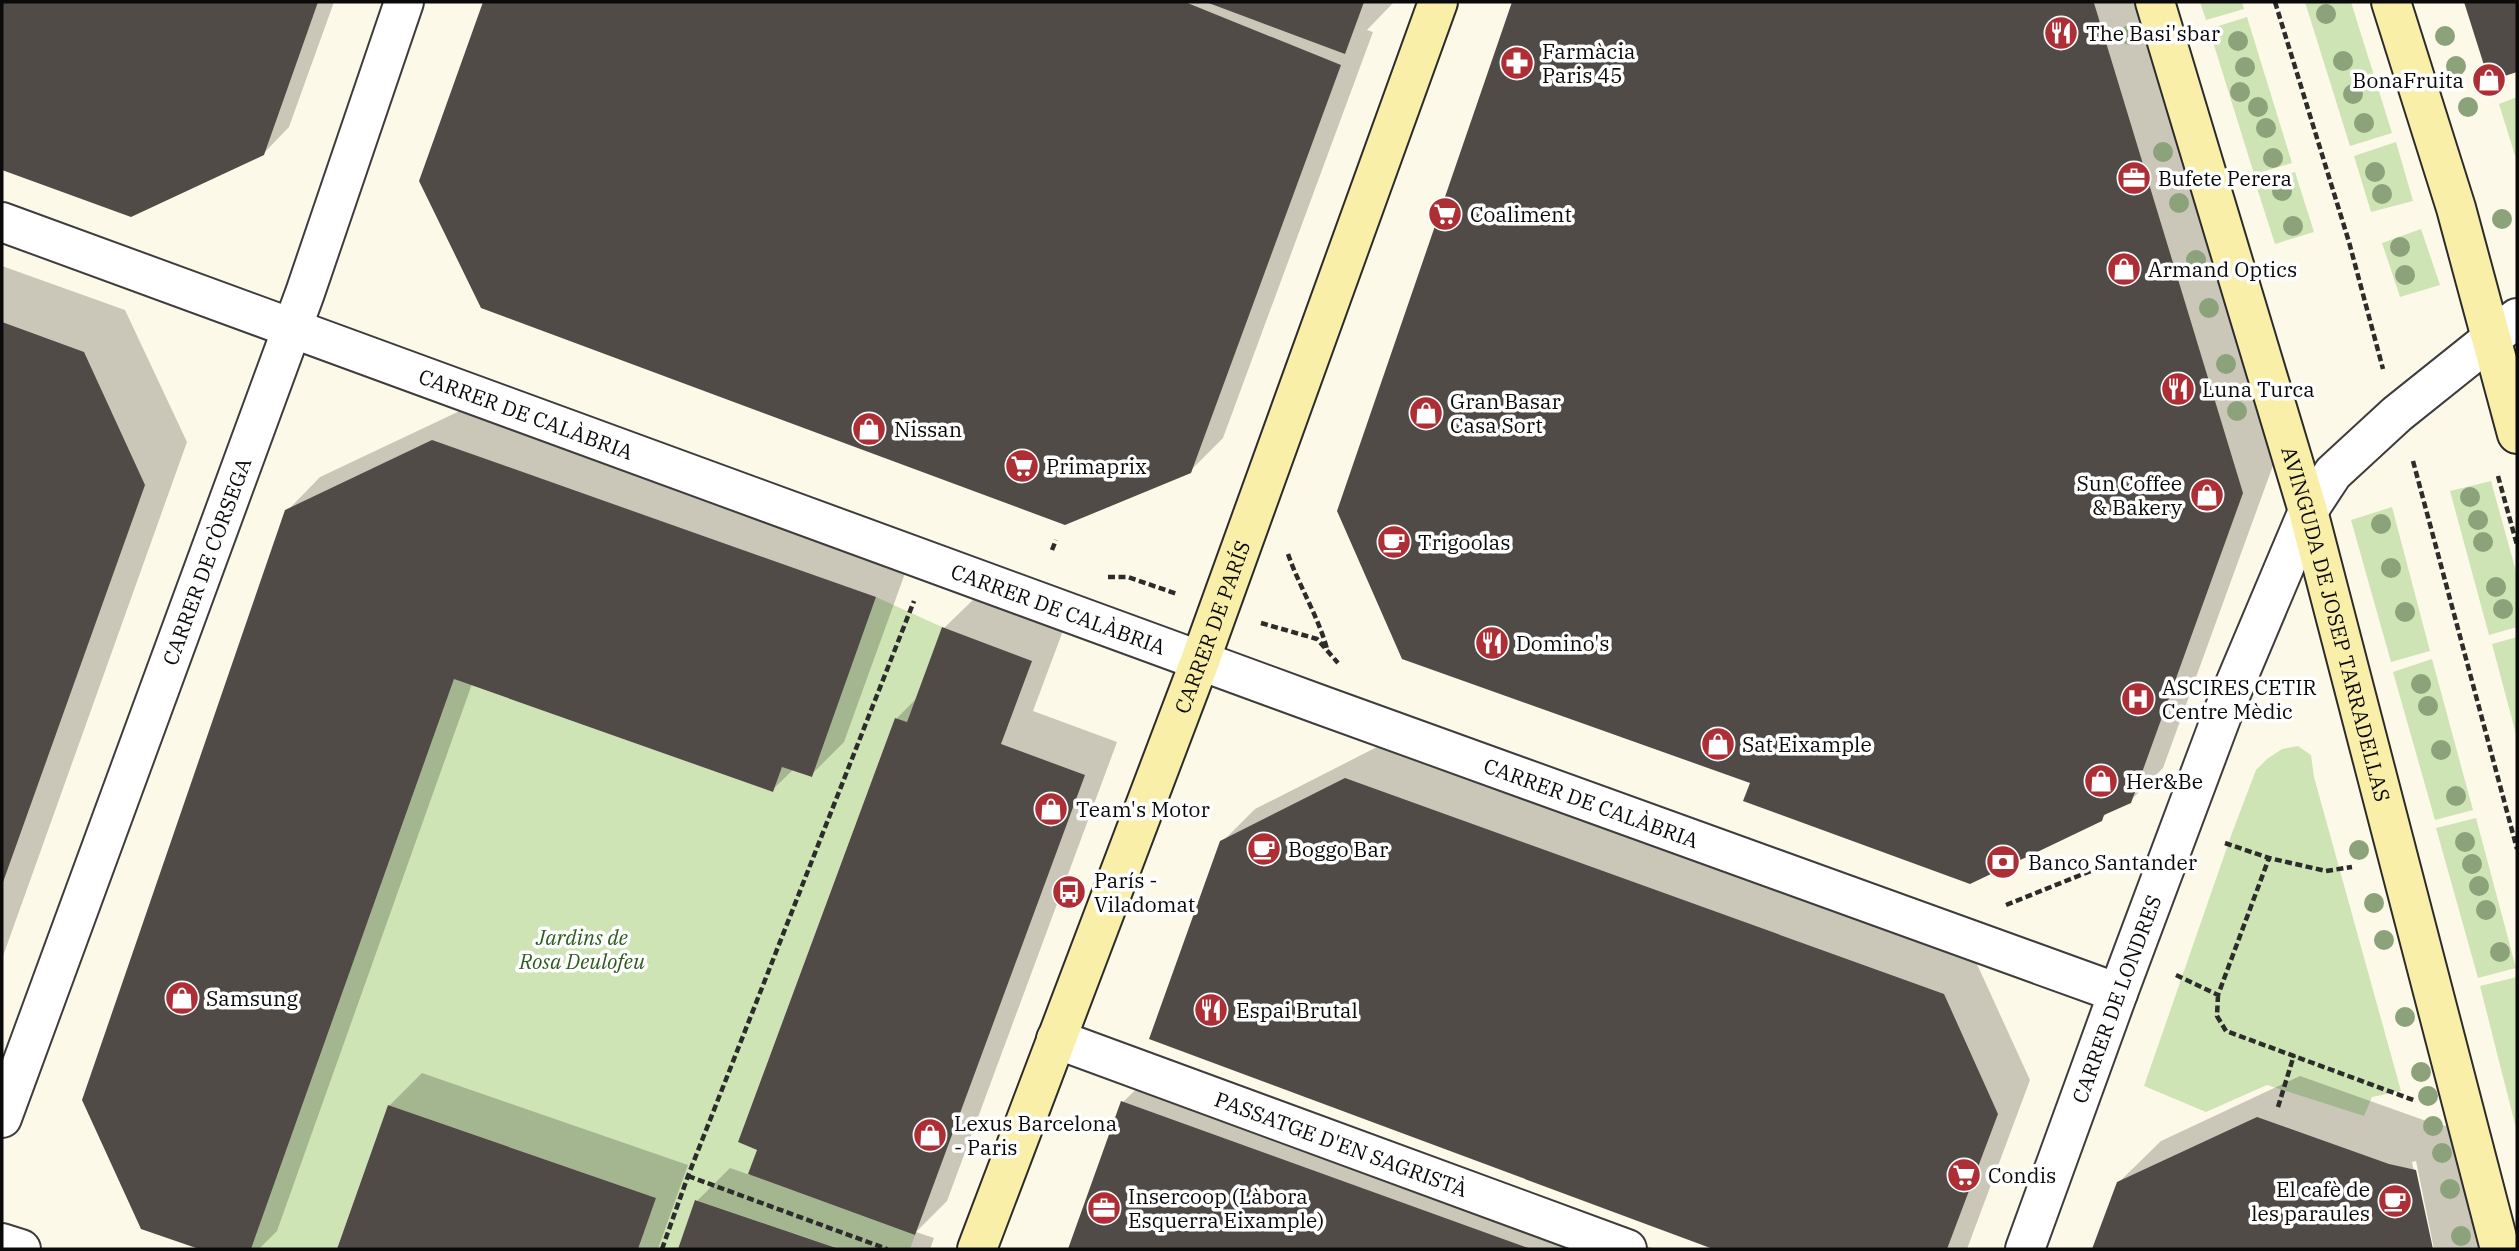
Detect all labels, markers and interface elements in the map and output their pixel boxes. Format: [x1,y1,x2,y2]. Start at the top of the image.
restaurant icon: The Basi'sbar [2042,14,2080,52]
place label: The Basi'sbar [2086,19,2221,47]
place label: Farmàcia Paris 45 [1542,37,1635,89]
pharmacy icon: Farmàcia Paris 45 [1498,44,1536,82]
shop icon: BonaFruita [2470,61,2508,99]
place label: BonaFruita [2352,66,2464,94]
office icon: Bufete Perera [2115,159,2153,197]
place label: Bufete Perera [2158,164,2292,192]
supermarket icon: Coaliment [1426,195,1464,233]
place label: Coaliment [1470,200,1572,228]
shop icon: Armand Optics [2105,250,2143,288]
place label: Armand Optics [2148,255,2297,283]
street label: CARRER DE CALÀBRIA [415,362,638,466]
restaurant icon: Luna Turca [2159,370,2197,408]
place label: Luna Turca [2202,375,2315,403]
place label: Gran Basar Casa Sort [1450,387,1561,439]
shop icon: Gran Basar Casa Sort [1407,394,1445,432]
shop icon: Nissan [850,410,888,448]
place label: Nissan [894,415,962,443]
street label: AVINGUDA DE JOSEP TARRADELLAS [2275,443,2397,805]
supermarket icon: Primaprix [1003,447,1041,485]
place label: Primaprix [1046,452,1147,480]
street label: CARRER DE CÒRSEGA [155,453,258,669]
place label: Sun Coffee & Bakery [2076,469,2183,521]
shop icon: Sun Coffee & Bakery [2188,476,2226,514]
cafe icon: Trigoolas [1375,523,1413,561]
place label: Trigoolas [1418,528,1511,556]
street label: CARRER DE PARÍS [1167,537,1256,717]
street label: CARRER DE CALÀBRIA [947,557,1170,661]
restaurant icon: Domino's [1473,624,1511,662]
place label: Domino's [1516,629,1609,657]
place label: ASCIRES CETIR Centre Mèdic [2162,673,2317,725]
hospital icon: ASCIRES CETIR Centre Mèdic [2119,680,2157,718]
shop icon: Sat Eixample [1699,725,1737,763]
place label: Sat Eixample [1742,730,1872,758]
street label: CARRER DE CALÀBRIA [1480,751,1703,854]
shop icon: Her&Be [2082,762,2120,800]
place label: Her&Be [2126,767,2203,795]
shop icon: Team's Motor [1032,790,1070,828]
place label: Team's Motor [1076,795,1210,823]
cafe icon: Boggo Bar [1245,830,1283,868]
place label: Boggo Bar [1288,835,1389,863]
bank icon: Banco Santander [1984,843,2022,881]
place label: Banco Santander [2028,848,2198,876]
place label: París - Viladomat [1094,866,1195,918]
bus stop icon: París - Viladomat [1050,873,1088,911]
street label: CARRER DE LONDRES [2065,891,2167,1107]
park label: Jardins de Rosa Deulofeu [518,923,645,975]
shop icon: Samsung [163,979,201,1017]
place label: Samsung [206,984,298,1012]
restaurant icon: Espai Brutal [1192,991,1230,1029]
place label: Espai Brutal [1236,996,1358,1024]
street label: PASSATGE D'EN SAGRISTÀ [1211,1085,1472,1203]
place label: Lexus Barcelona - Paris [954,1109,1117,1161]
shop icon: Lexus Barcelona - Paris [911,1116,949,1154]
supermarket icon: Condis [1945,1156,1983,1194]
place label: Condis [1988,1161,2056,1189]
place label: El cafè de les paraules [2251,1175,2370,1227]
place label: Insercoop (Làbora Esquerra Eixample) [1128,1182,1324,1234]
cafe icon: El cafè de les paraules [2376,1182,2414,1220]
office icon: Insercoop (Làbora Esquerra Eixample) [1085,1189,1123,1227]

